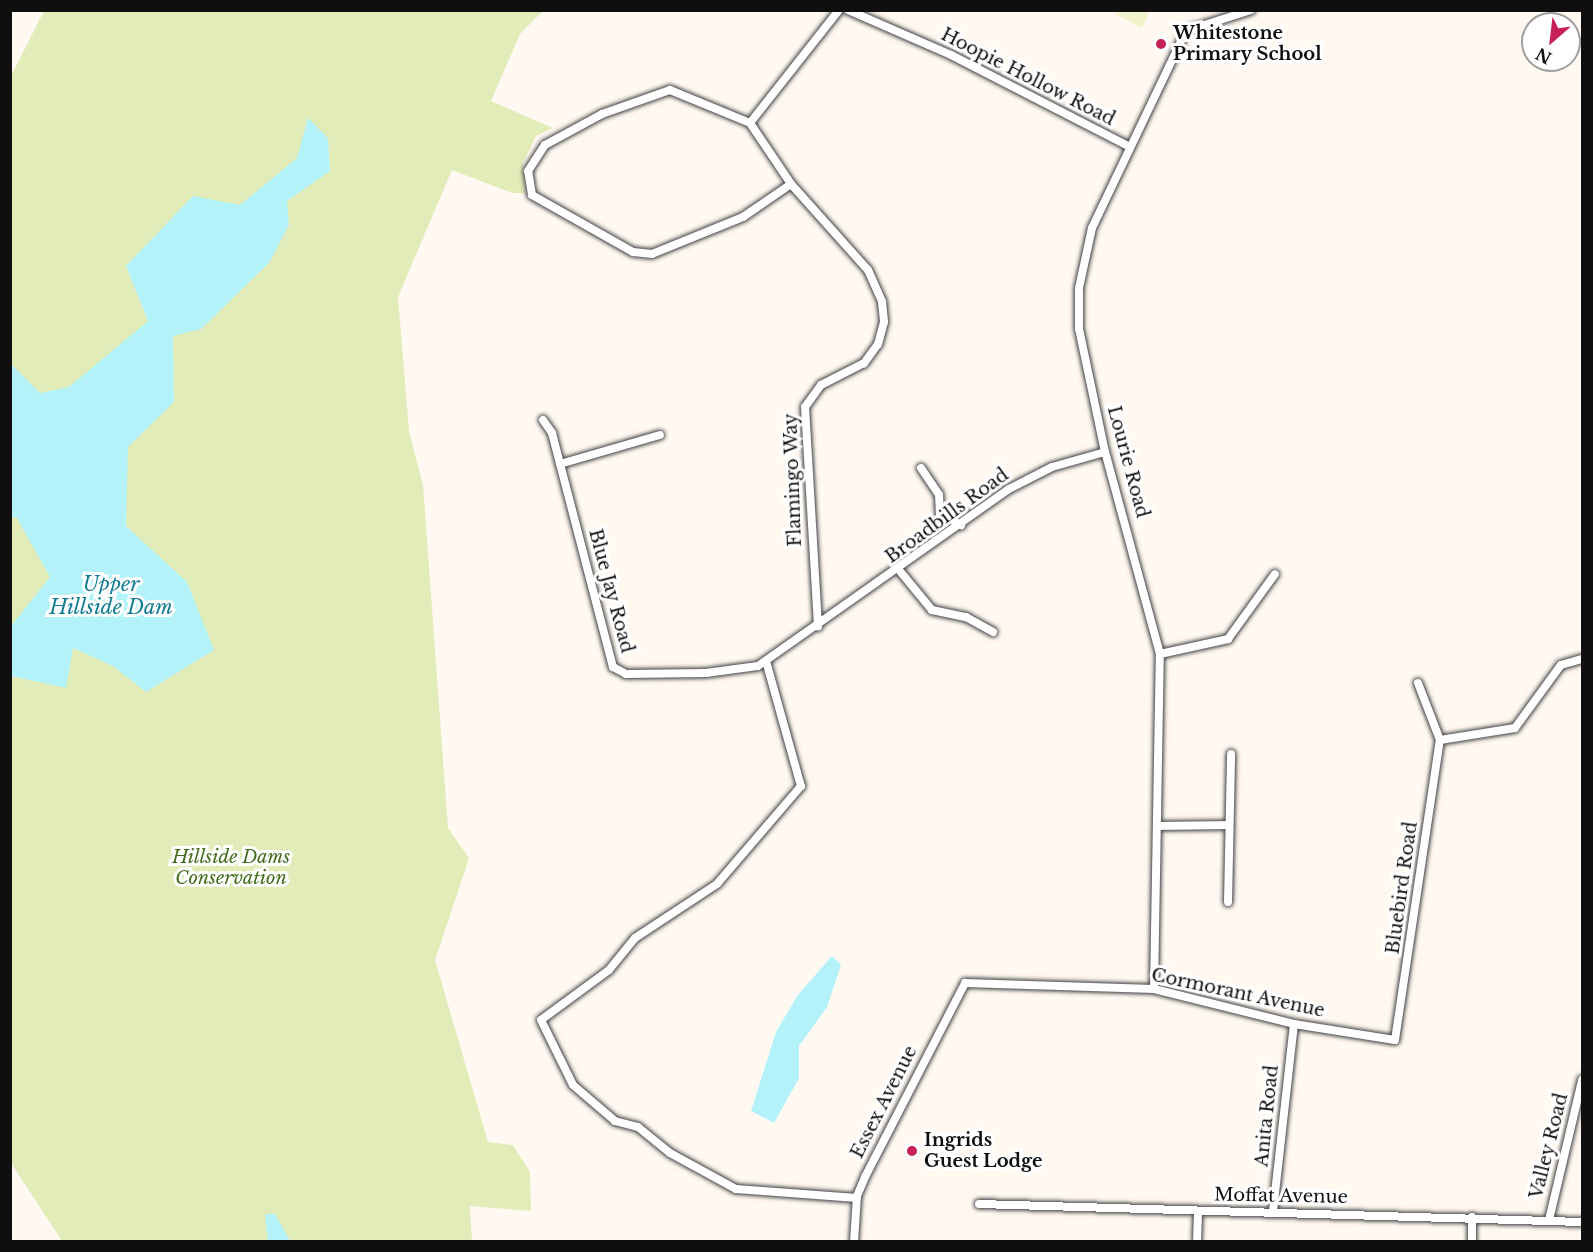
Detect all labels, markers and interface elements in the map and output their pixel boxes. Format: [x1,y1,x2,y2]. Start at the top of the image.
north arrow [1521,12,1581,72]
place label: Whitestone Primary School [1173,23,1322,66]
street label: Hoopie Hollow Road [937,24,1119,130]
marker: Whitestone Primary School [1154,37,1168,51]
text: N [1532,44,1555,68]
street label: Lourie Road [1103,404,1153,520]
street label: Flamingo Way [780,413,806,547]
street label: Broadbills Road [881,464,1013,568]
street label: Blue Jay Road [584,526,638,656]
water label: Upper Hillside Dam [49,573,173,620]
street label: Bluebird Road [1382,820,1422,956]
park label: Hillside Dams Conservation [172,847,290,890]
street label: Cormorant Avenue [1149,964,1327,1022]
street label: Essex Avenue [846,1042,922,1162]
street label: Anita Road [1251,1064,1283,1168]
street label: Valley Road [1525,1091,1573,1201]
place label: Ingrids Guest Lodge [924,1130,1042,1172]
marker: Ingrids Guest Lodge [905,1144,919,1158]
street label: Moffat Avenue [1214,1184,1348,1208]

